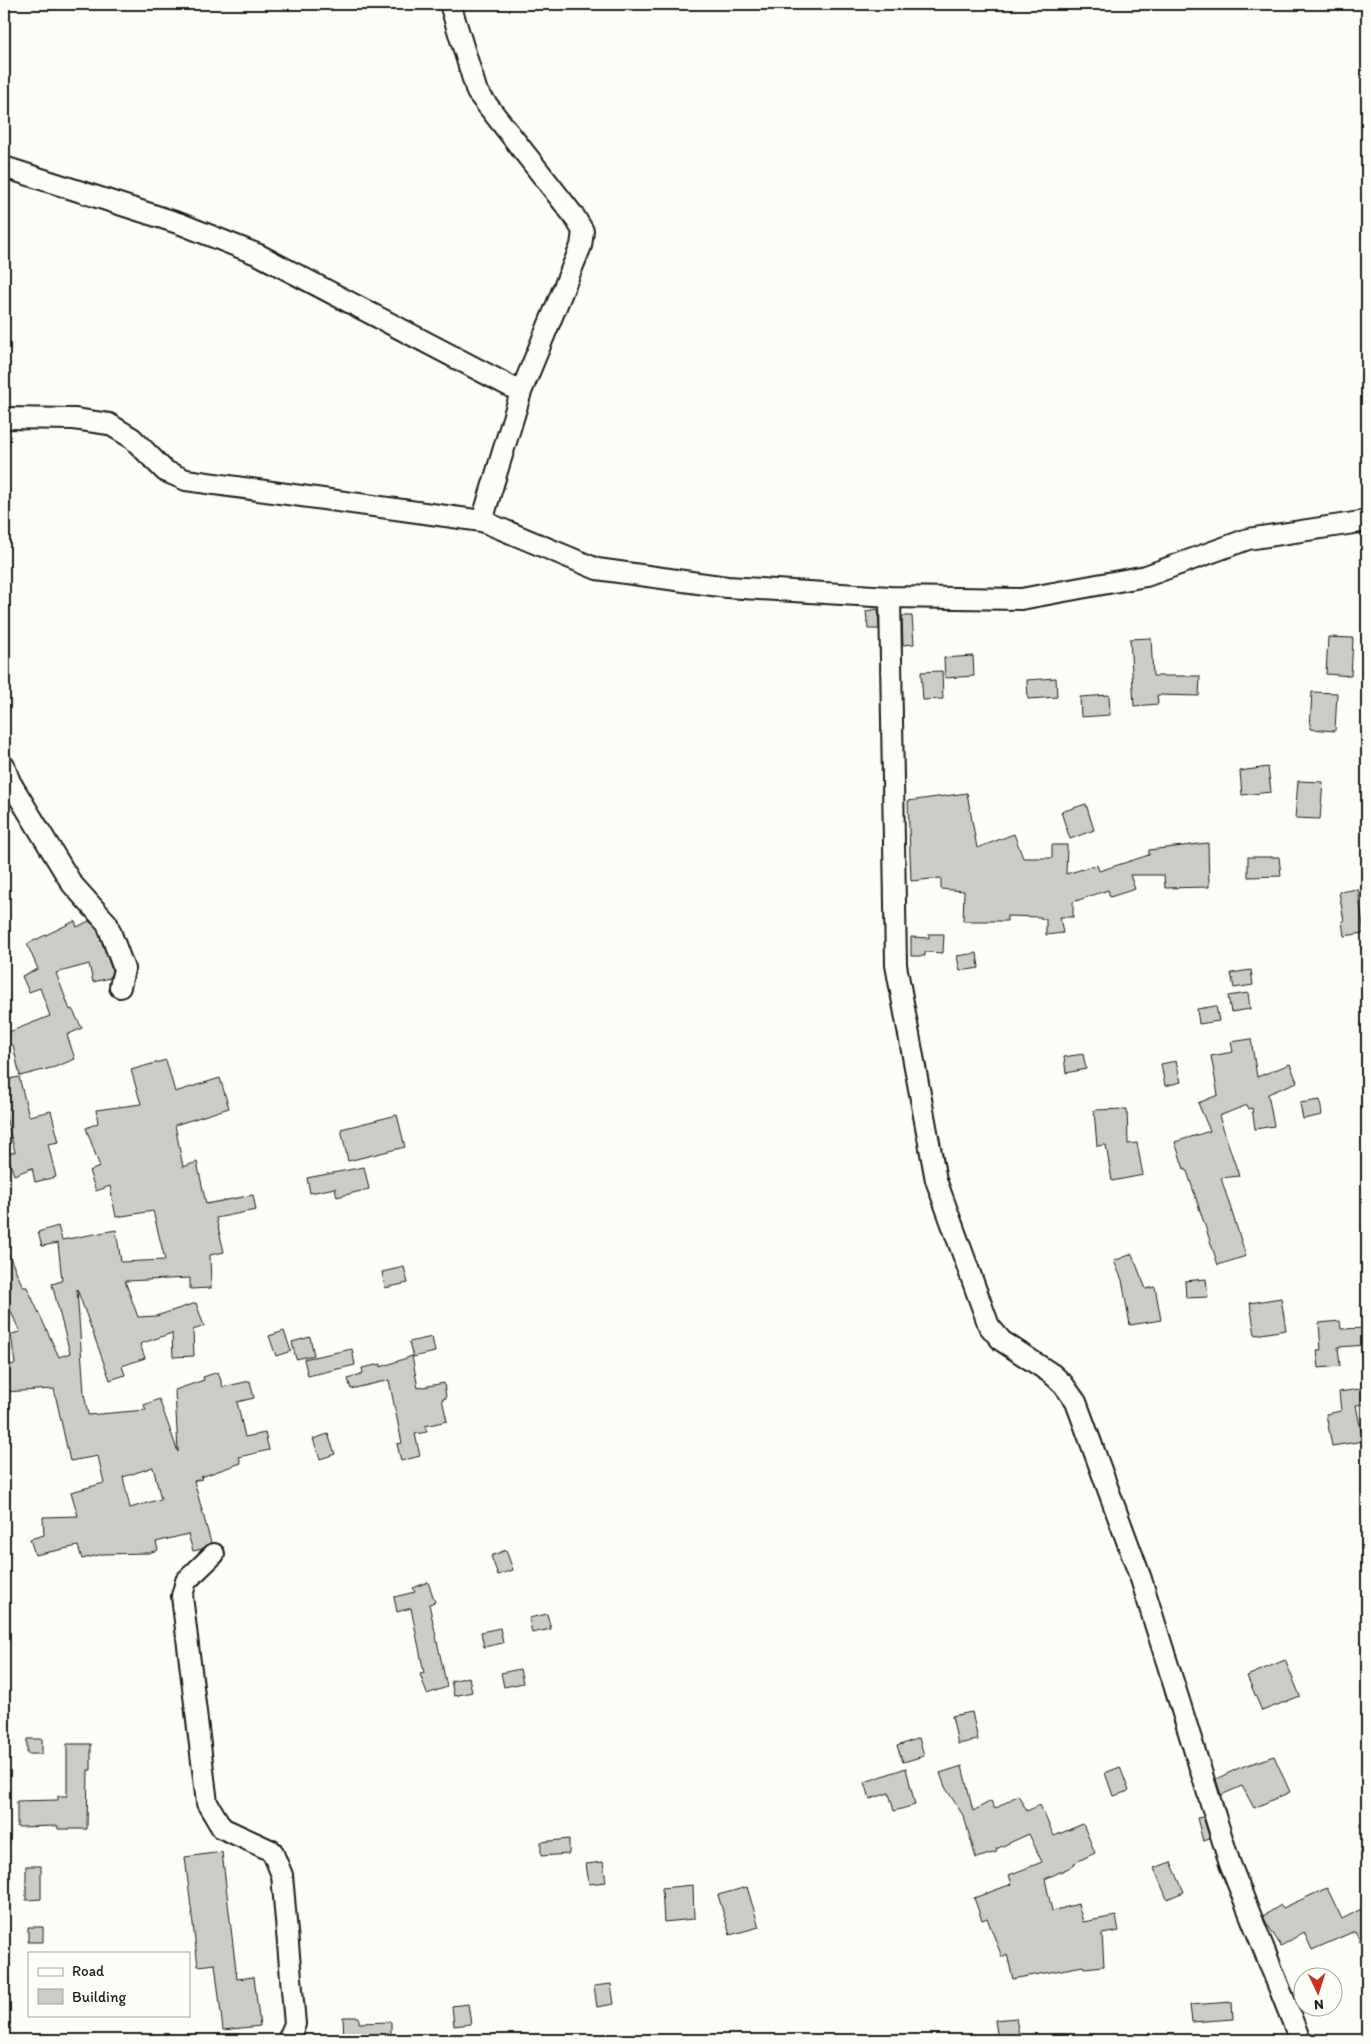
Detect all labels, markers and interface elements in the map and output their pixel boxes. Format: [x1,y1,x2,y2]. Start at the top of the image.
legend [28,1952,190,2016]
text: Road [72,1962,105,1980]
north arrow [1294,1966,1344,2016]
text: Building [72,1988,126,2006]
text: N [1314,1996,1324,2013]

